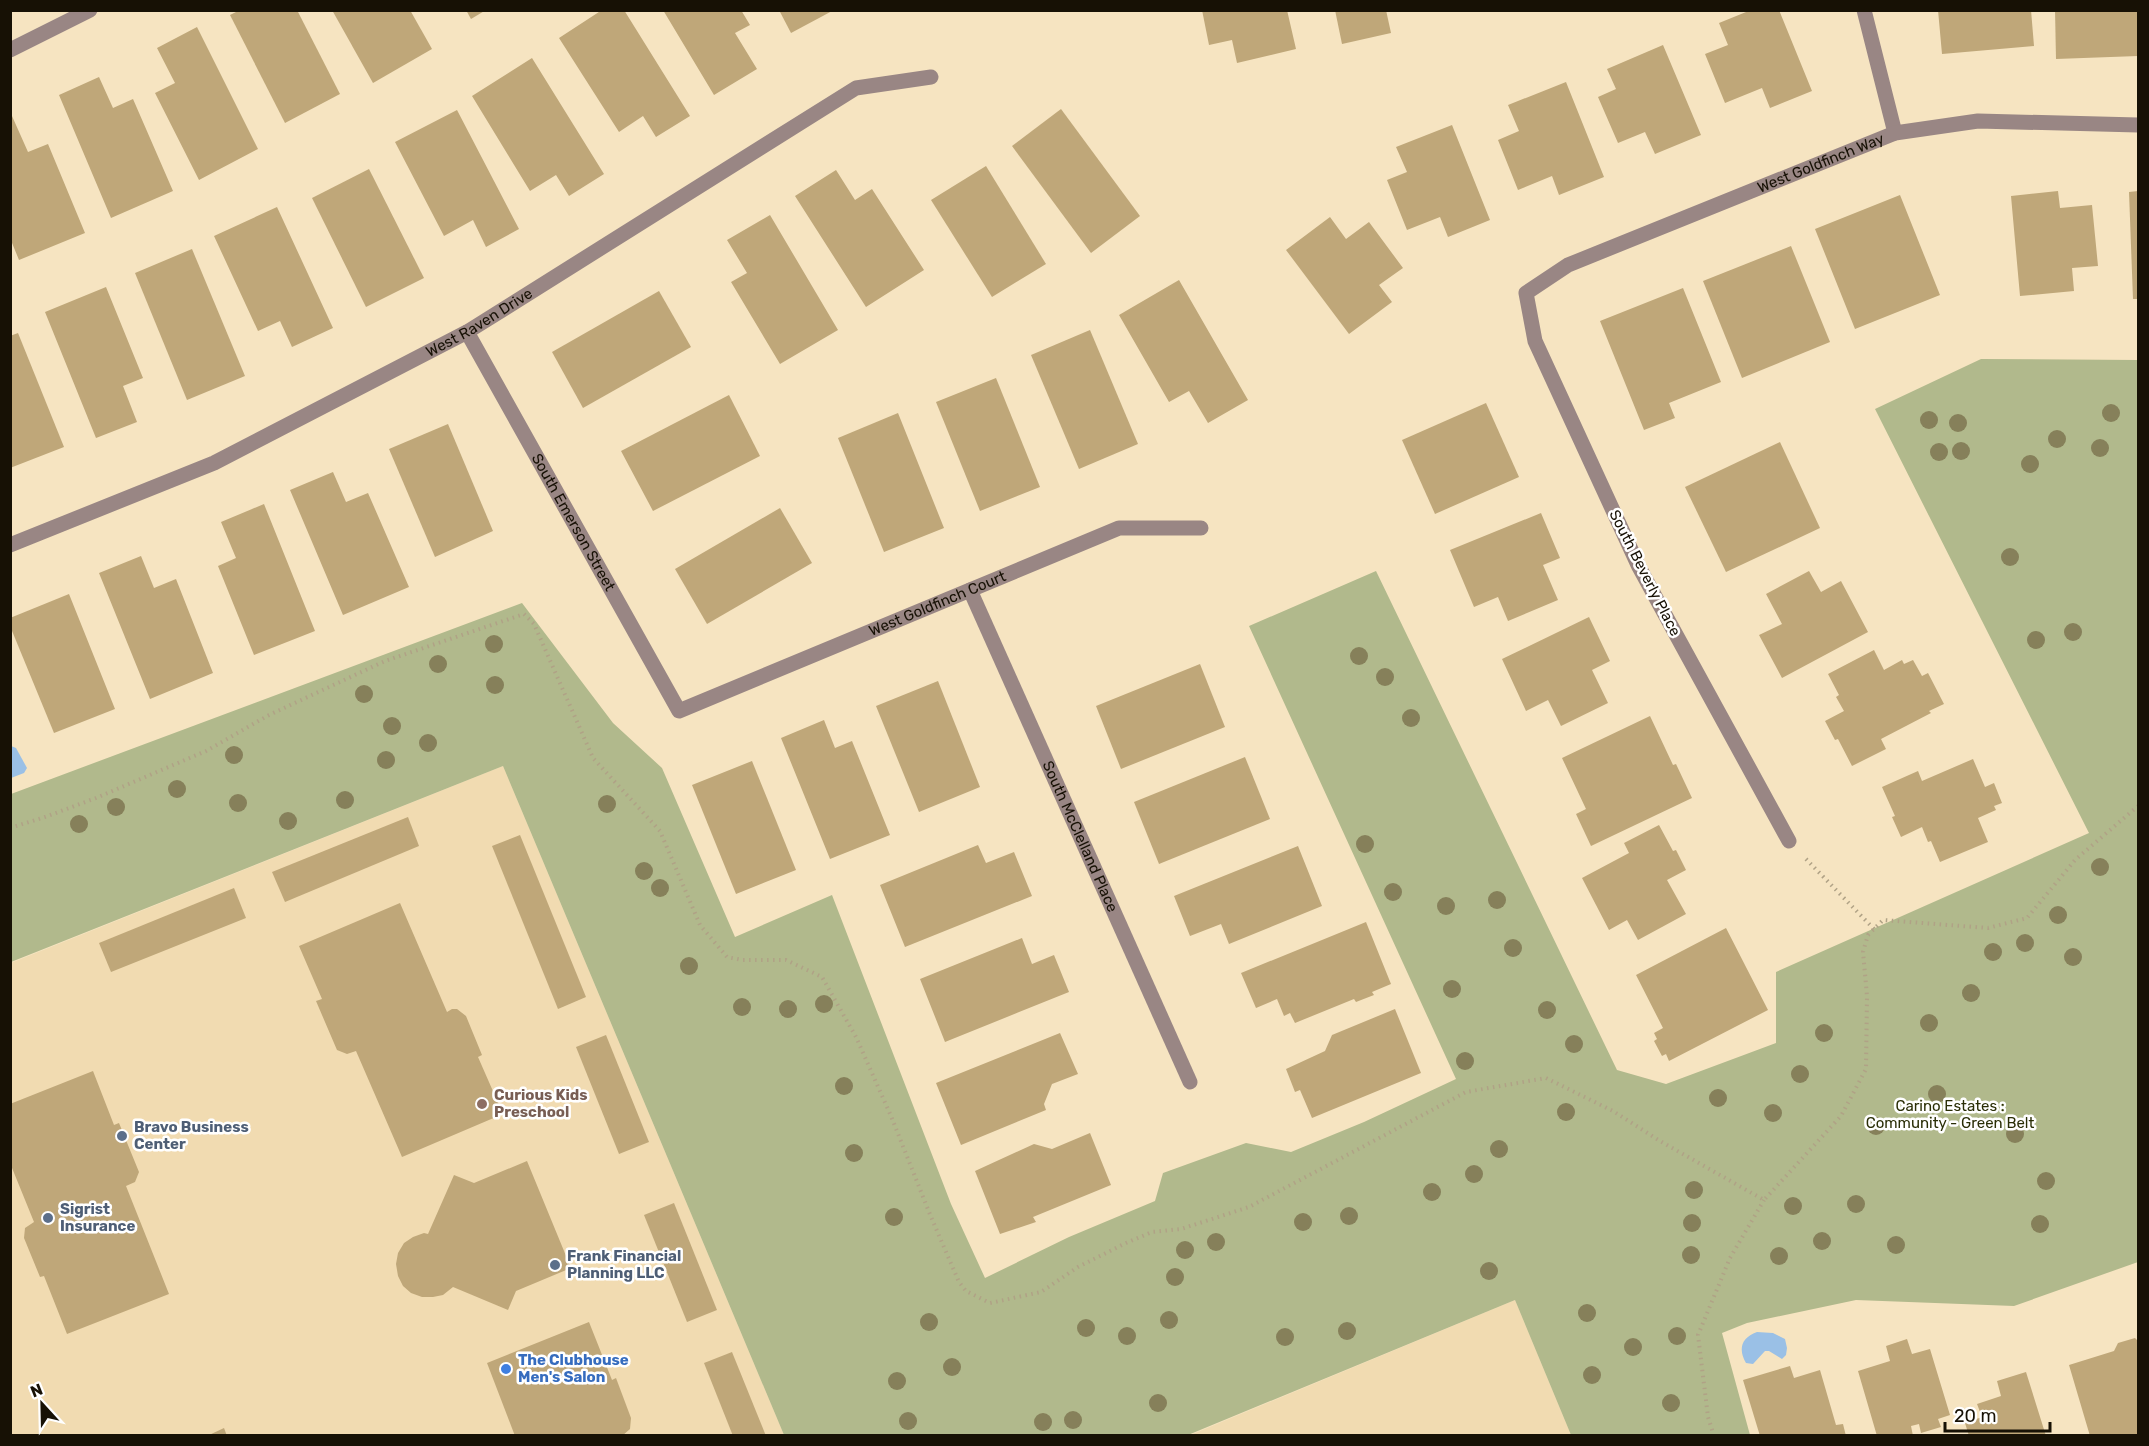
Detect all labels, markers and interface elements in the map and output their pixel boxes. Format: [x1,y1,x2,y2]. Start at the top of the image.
street label: West Goldfinch Way [1755,129,1887,197]
street label: West Raven Drive [423,284,536,361]
street label: South Emerson Street [528,450,619,594]
street label: South Beverly Place [1605,507,1685,639]
street label: West Goldfinch Court [866,567,1008,640]
street label: South McClelland Place [1039,758,1122,915]
place label: Curious Kids Preschool [494,1086,588,1121]
marker: Curious Kids Preschool [475,1097,489,1111]
park label: Carino Estates : Community - Green Belt [1866,1097,2034,1132]
place label: Bravo Business Center [134,1118,249,1153]
marker: Bravo Business Center [115,1129,129,1143]
place label: Sigrist Insurance [60,1200,135,1235]
marker: Sigrist Insurance [41,1211,55,1225]
place label: Frank Financial Planning LLC [567,1247,681,1282]
marker: Frank Financial Planning LLC [548,1258,562,1272]
place label: The Clubhouse Men's Salon [518,1351,629,1386]
marker: The Clubhouse Men's Salon [499,1362,513,1376]
north arrow [12,1374,72,1434]
text: N [28,1380,45,1402]
scale bar [1945,1395,2050,1433]
text: 20 m [1954,1405,1996,1427]

